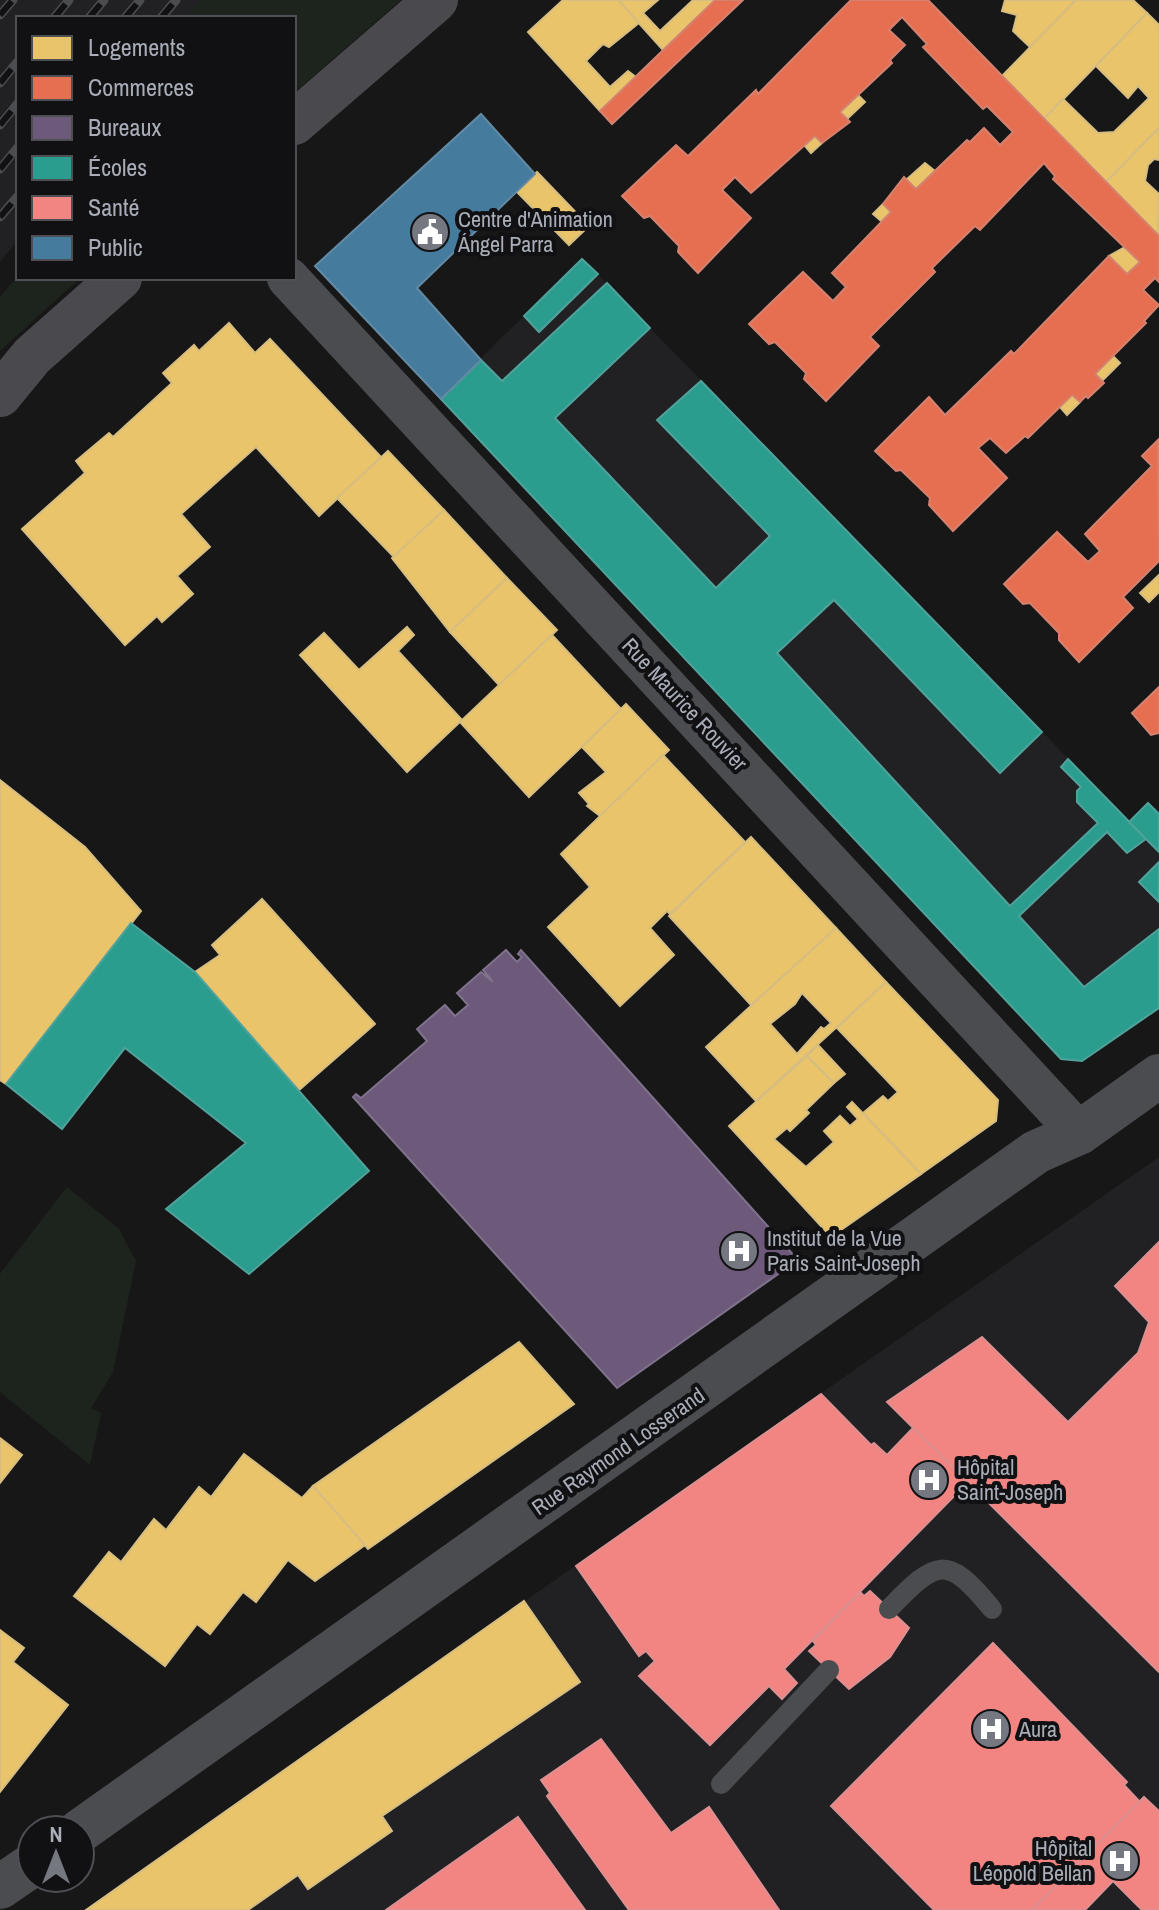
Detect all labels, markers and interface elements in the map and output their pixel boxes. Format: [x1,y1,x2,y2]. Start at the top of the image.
legend [16,16,296,280]
text: Logements [88,31,185,63]
text: Commerces [88,71,194,103]
text: Bureaux [88,111,161,143]
text: Écoles [88,151,147,183]
text: Santé [88,191,139,223]
place label: Centre d'Animation Ángel Parra [457,204,613,259]
public building icon: Centre d'Animation Ángel Parra [409,211,451,253]
text: Public [88,231,143,263]
street label: Rue Maurice Rouvier [616,631,754,777]
place label: Institut de la Vue Paris Saint-Joseph [767,1223,920,1278]
hospital icon: Institut de la Vue Paris Saint-Joseph [718,1230,760,1272]
street label: Rue Raymond Losserand [526,1380,710,1522]
place label: Hôpital Saint-Joseph [957,1452,1063,1507]
hospital icon: Hôpital Saint-Joseph [908,1459,950,1501]
hospital icon: Aura [970,1708,1012,1750]
place label: Aura [1018,1714,1057,1744]
north arrow [16,1814,96,1894]
text: N [49,1819,63,1849]
place label: Hôpital Léopold Bellan [973,1833,1092,1888]
hospital icon: Hôpital Léopold Bellan [1099,1840,1141,1882]

